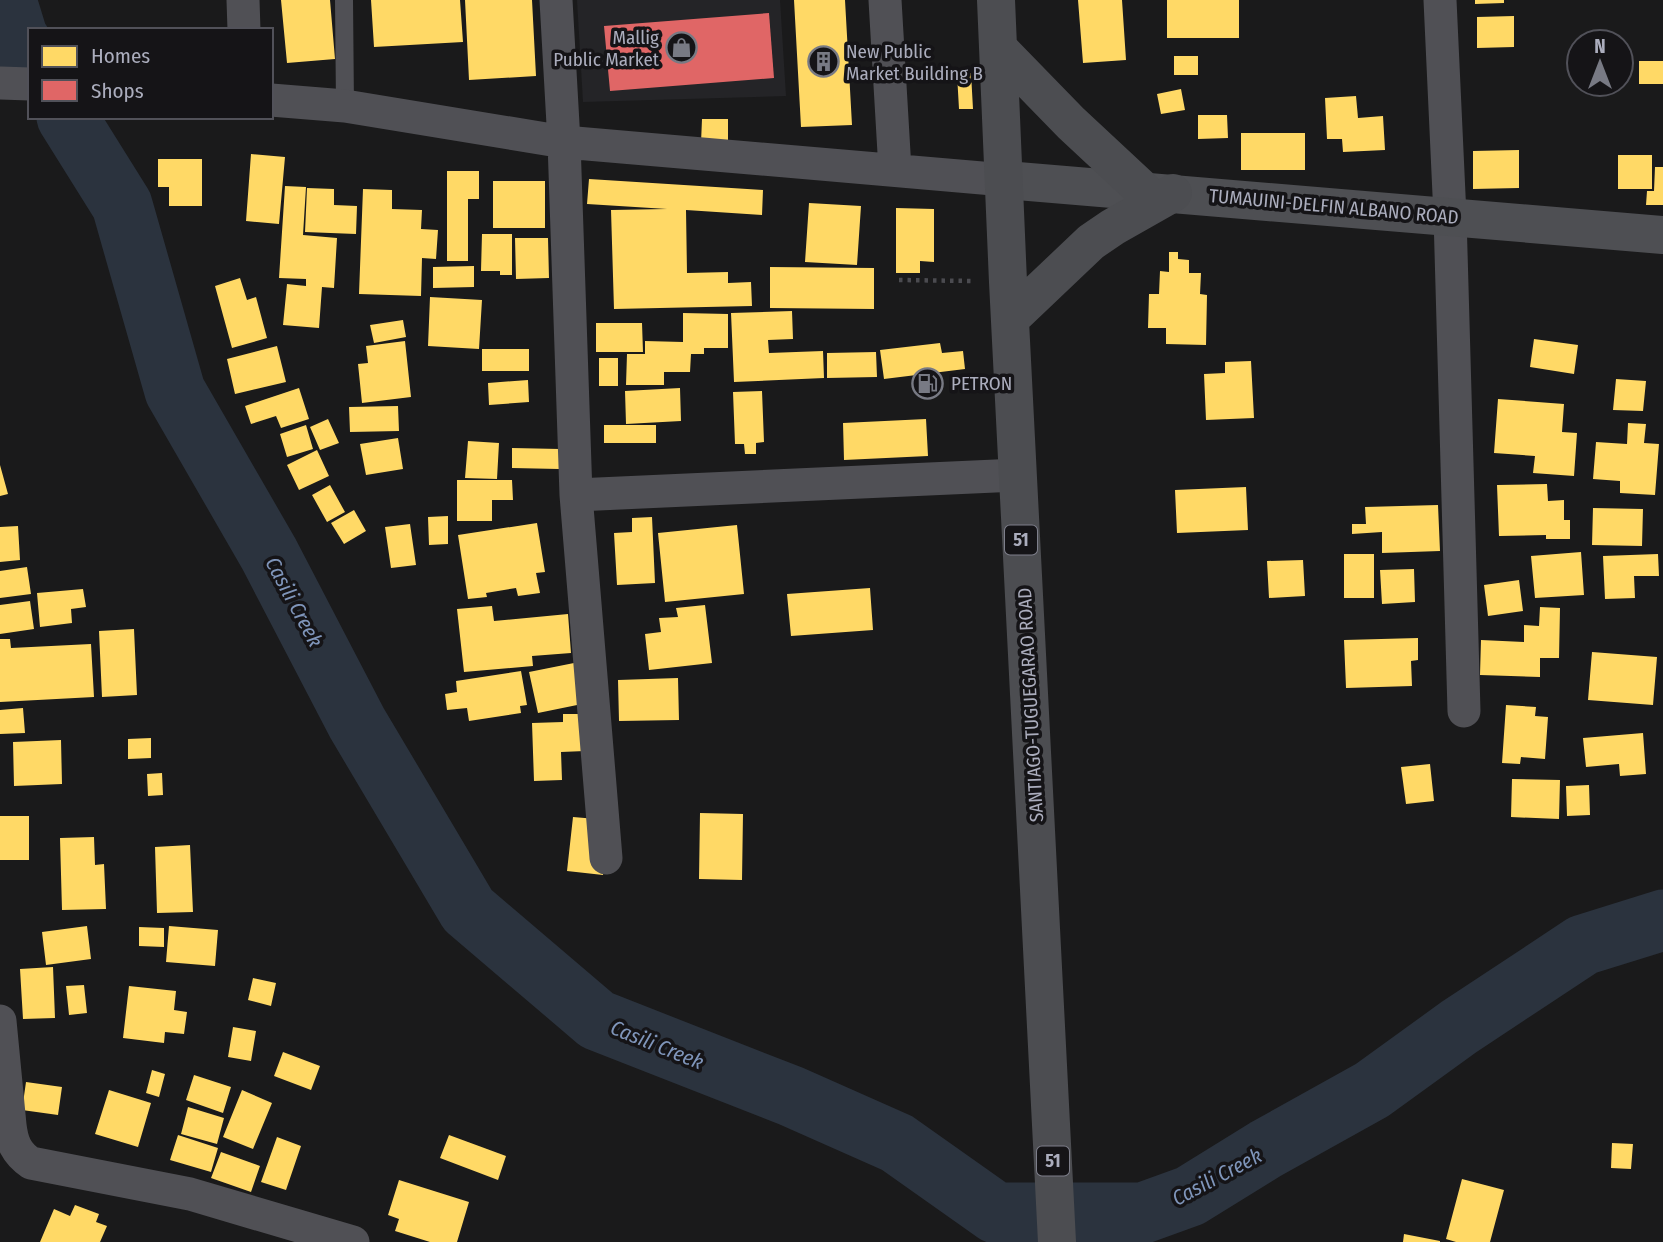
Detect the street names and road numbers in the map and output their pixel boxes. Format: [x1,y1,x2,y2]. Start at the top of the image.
street label: TUMAUINI-DELFIN ALBANO ROAD [1208,184,1460,229]
road number: 51 [1005,526,1037,554]
street label: SANTIAGO-TUGUEGARAO ROAD [1013,587,1048,823]
road number: 51 [1037,1146,1069,1176]

